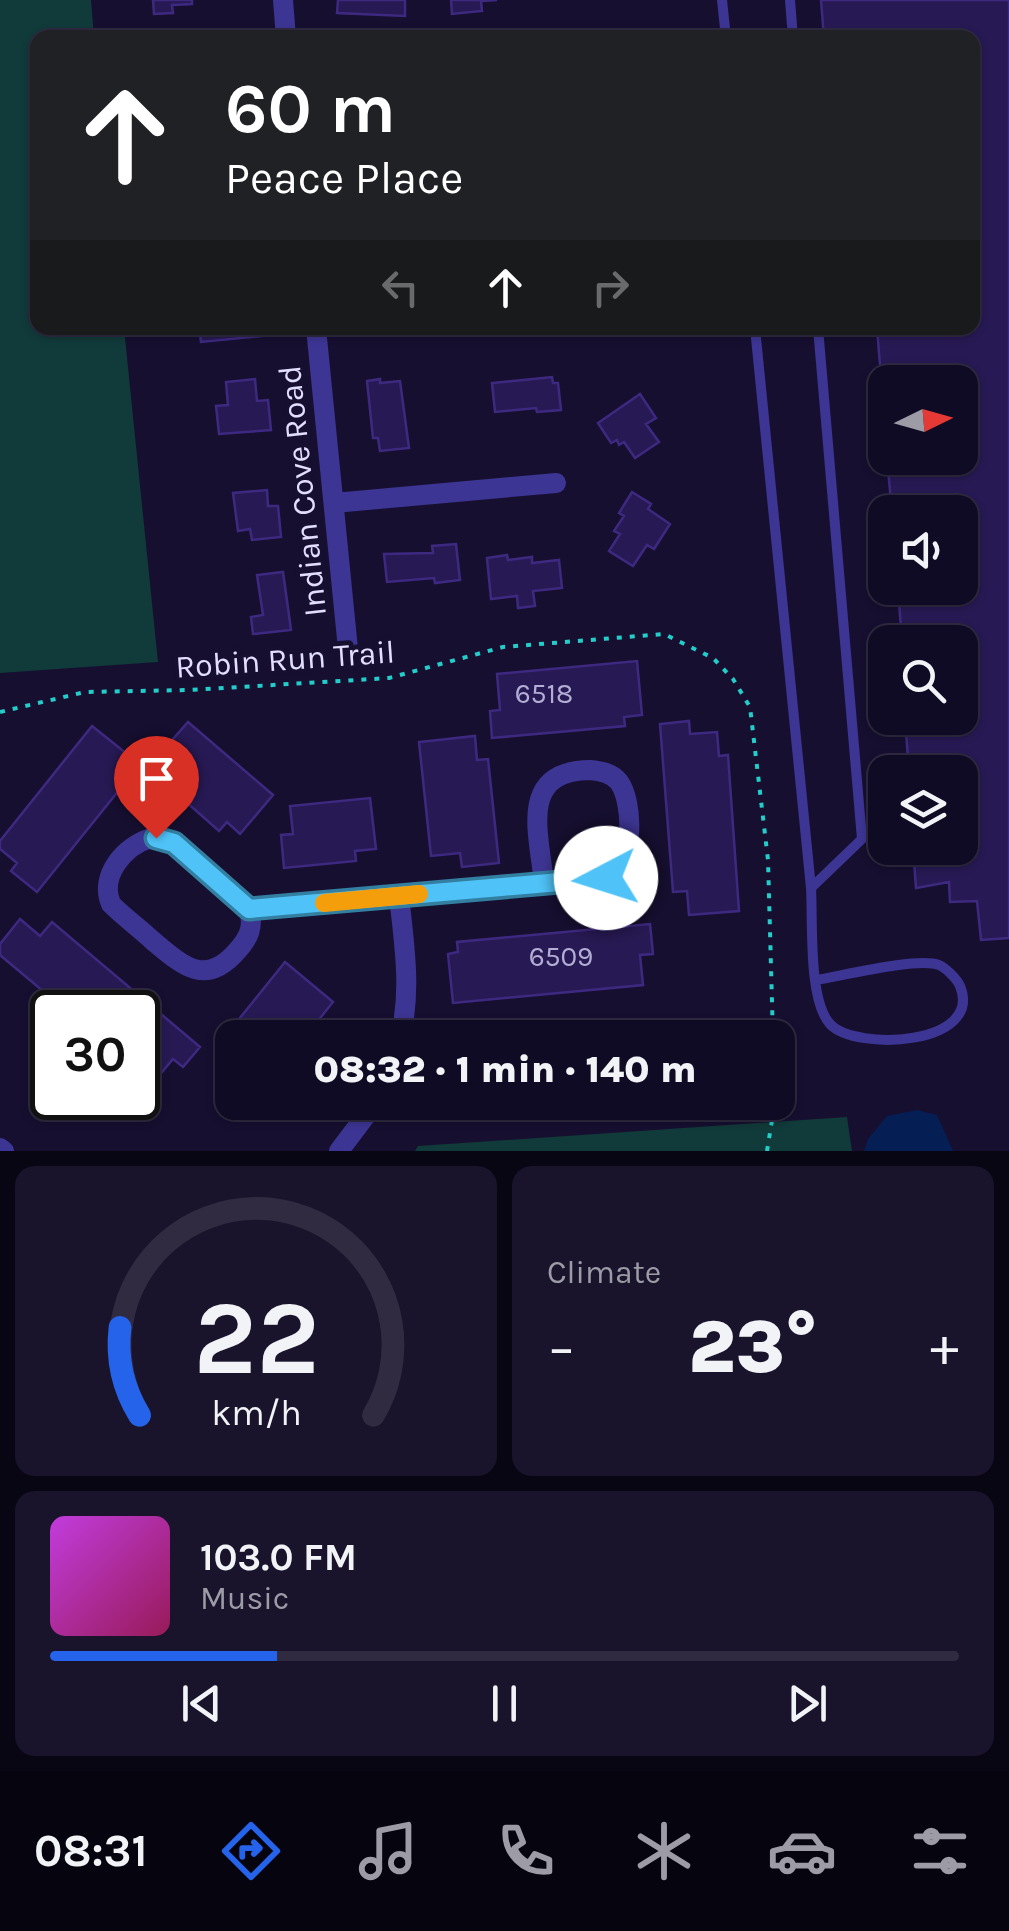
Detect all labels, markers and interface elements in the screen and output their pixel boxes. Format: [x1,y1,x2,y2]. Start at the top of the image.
text: 60 m [225,68,396,150]
icon: ahead [60,70,190,200]
text: Peace Place [225,152,463,204]
icon: left [373,260,428,315]
icon: ahead [478,260,533,315]
icon: right [583,260,638,315]
street label: Indian Cove Road [271,364,334,618]
north arrow [868,365,978,475]
map controls [868,365,978,865]
button: sound [868,495,978,605]
button: search [868,625,978,735]
street label: Robin Run Trail [174,633,396,686]
house number: 6518 [515,677,573,710]
pin [114,736,199,839]
icon: arrive [129,751,184,806]
button: layers [868,755,978,865]
position arrow [554,826,658,930]
house number: 6509 [529,940,593,973]
speed limit sign: 30 [30,990,160,1120]
text: 08:32 · 1 min · 140 m [313,1047,697,1092]
text: Climate [547,1254,661,1291]
text: 22 [193,1278,319,1399]
text: 23° [688,1303,818,1391]
text: − [547,1315,576,1379]
text: + [930,1315,959,1379]
text: km/h [211,1392,301,1434]
text: 103.0 FM [200,1535,357,1580]
text: Music [200,1580,289,1617]
icon: previous [174,1676,229,1731]
icon: pause [477,1676,532,1731]
icon: next [780,1676,835,1731]
icon: directions [216,1816,286,1886]
icon: music [353,1816,423,1886]
icon: phone [491,1816,561,1886]
icon: climate [629,1816,699,1886]
icon: car [767,1816,837,1886]
icon: filters [905,1816,975,1886]
text: 08:31 [34,1825,148,1877]

